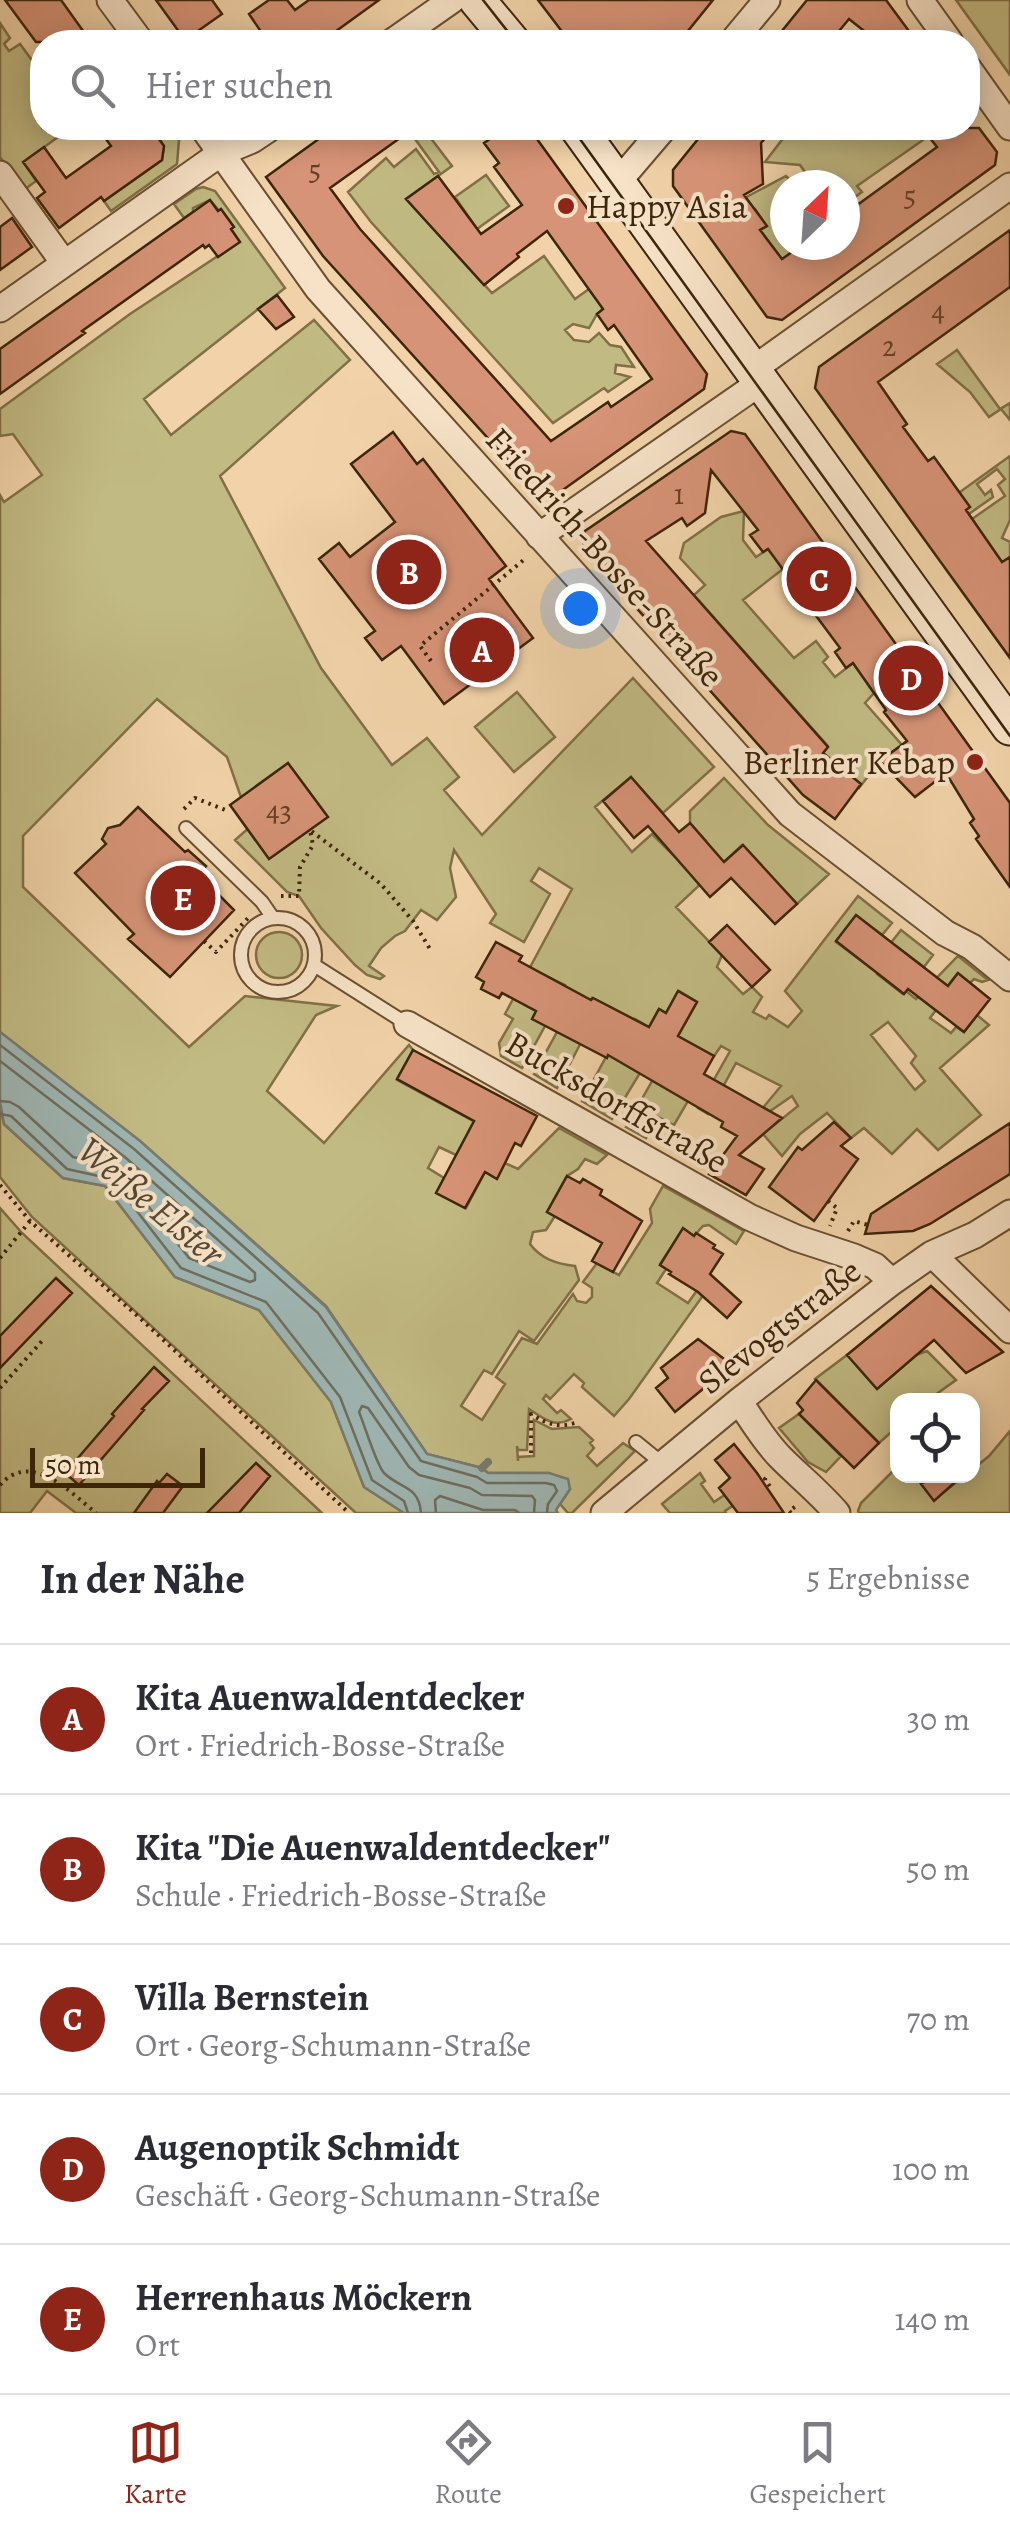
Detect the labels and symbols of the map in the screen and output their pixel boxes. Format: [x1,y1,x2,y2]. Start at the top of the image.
house number: 5 [309,150,321,190]
north arrow [770,170,860,260]
house number: 5 [904,176,916,216]
place label: Happy Asia [586,182,748,230]
marker: Happy Asia [555,195,577,217]
house number: 4 [931,291,945,331]
house number: 2 [882,326,896,366]
street label: Friedrich-Bosse-Straße [475,416,735,698]
house number: 1 [674,474,684,514]
pin: B [376,534,442,610]
pin: C [786,542,852,616]
your location [555,583,606,634]
pin: A [450,612,514,688]
pin: D [878,640,944,716]
place label: Berliner Kebap [743,738,955,786]
marker: Berliner Kebap [964,751,986,773]
house number: 43 [266,791,292,831]
pin: E [150,860,216,936]
street label: Bucksdorffstraße [497,1019,737,1185]
water label: Weiße Elster [67,1124,237,1279]
street label: Slevogtstraße [687,1247,871,1405]
scale bar [30,1443,205,1488]

